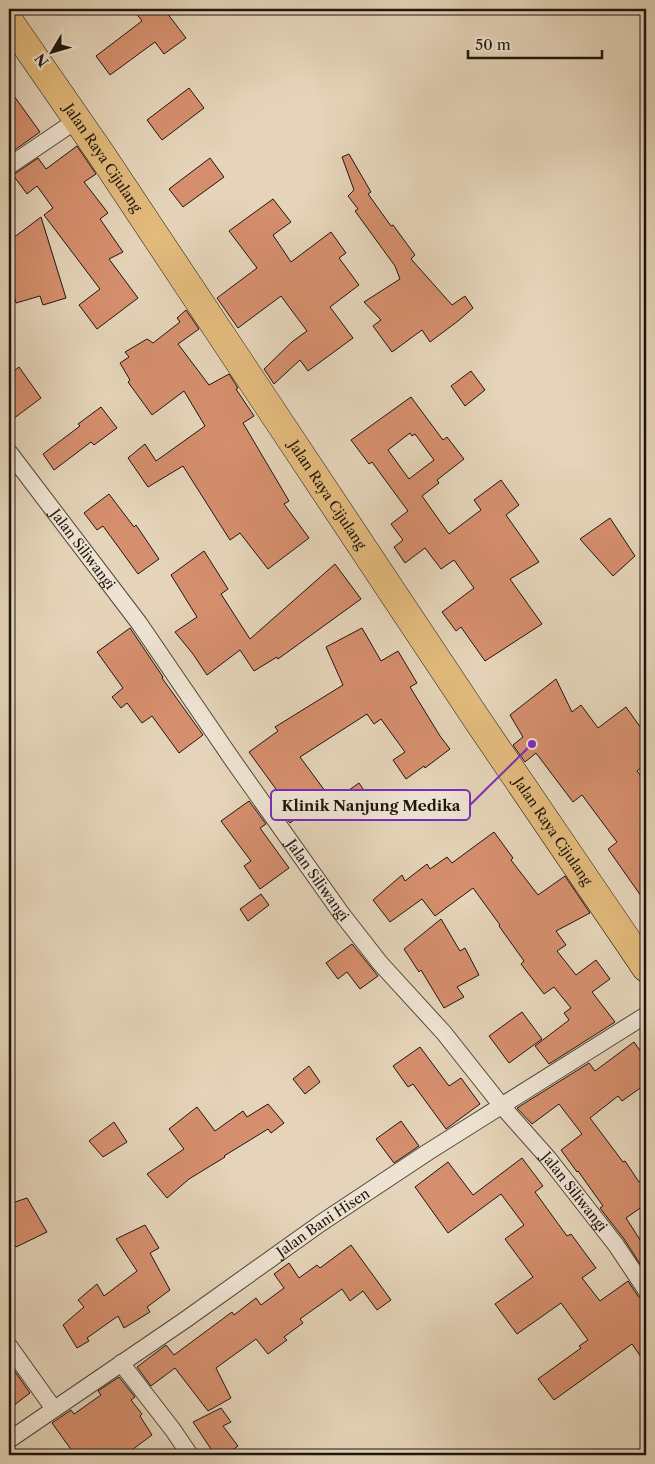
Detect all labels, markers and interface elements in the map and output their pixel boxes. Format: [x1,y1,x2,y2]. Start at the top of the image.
north arrow [28,28,78,78]
scale bar [468,28,601,60]
text: 50 m [475,35,511,54]
text: N [31,50,53,70]
street label: Jalan Raya Cijulang [59,98,146,216]
street label: Jalan Raya Cijulang [284,435,371,553]
street label: Jalan Siliwangi [45,504,119,593]
street label: Jalan Raya Cijulang [509,772,597,889]
callout: Klinik Nanjung Medika [271,790,470,820]
text: Klinik Nanjung Medika [281,796,461,815]
street label: Jalan Siliwangi [281,834,353,925]
street label: Jalan Siliwangi [536,1147,611,1235]
street label: Jalan Bani Hisen [271,1184,373,1262]

